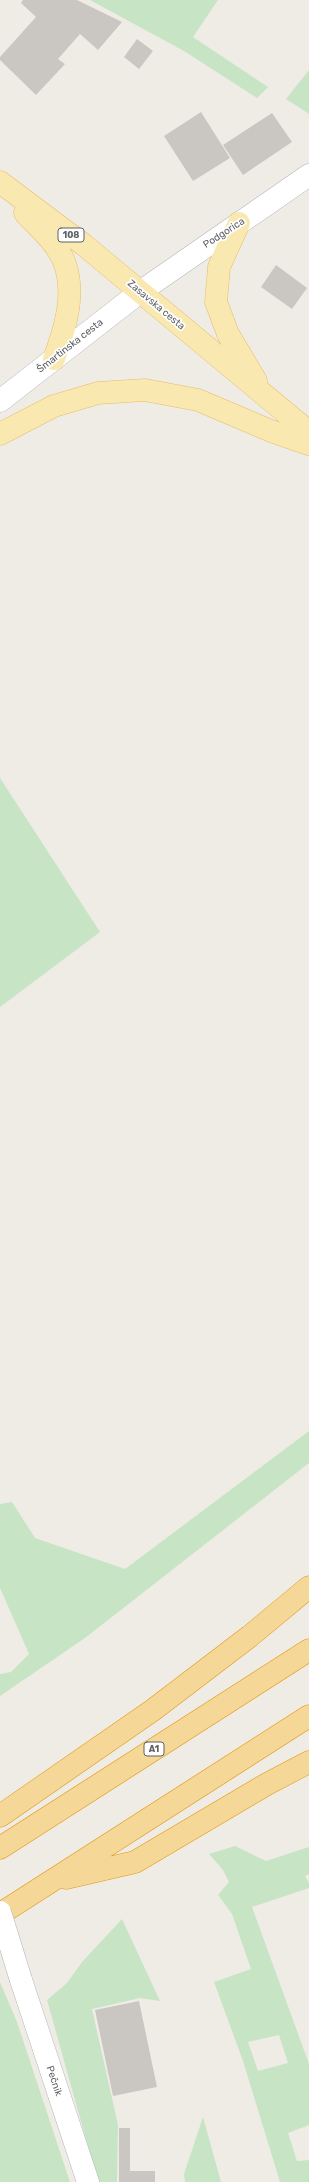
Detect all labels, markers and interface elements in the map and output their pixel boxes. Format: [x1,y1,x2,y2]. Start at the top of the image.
street label: Podgorica [201,215,247,251]
road number: 108 [58,228,84,242]
street label: Zasavska cesta [125,278,187,332]
street label: Šmartinska cesta [35,316,105,376]
road number: A1 [144,1742,164,1756]
street label: Pečnik [43,2064,65,2098]

